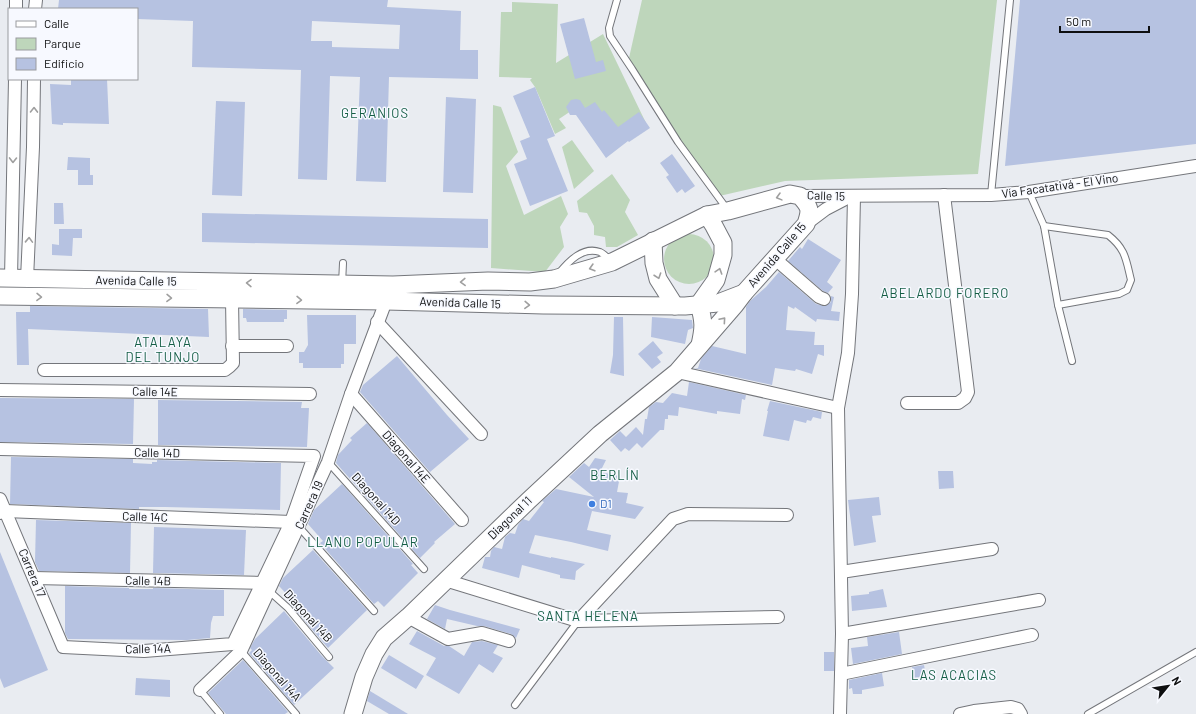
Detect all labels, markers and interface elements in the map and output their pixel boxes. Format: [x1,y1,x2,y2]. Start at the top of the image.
legend [8,8,138,80]
scale bar [1060,8,1149,34]
text: 50 m [1066,14,1091,28]
text: Calle [44,16,69,30]
text: Parque [44,36,81,50]
text: Edificio [44,56,84,70]
district label: GERANIOS [341,105,409,121]
one-way arrow [30,107,38,113]
one-way arrow [9,157,17,163]
street label: Vía Facatativá - El Vino [1001,170,1119,200]
street label: Calle 15 [807,187,845,203]
one-way arrow [776,192,783,201]
street label: Avenida Calle 15 [744,219,808,290]
one-way arrow [25,237,33,243]
one-way arrow [588,263,595,272]
one-way arrow [714,268,723,275]
street label: Avenida Calle 15 [95,272,177,288]
one-way arrow [653,272,661,279]
one-way arrow [246,278,252,287]
one-way arrow [460,278,466,287]
district label: ABELARDO FORERO [881,285,1009,301]
one-way arrow [36,293,42,301]
one-way arrow [166,294,172,302]
street label: Avenida Calle 15 [419,294,501,310]
one-way arrow [296,296,302,304]
one-way arrow [524,301,530,309]
one-way arrow [718,317,725,324]
district label: ATALAYA DEL TUNJO [126,334,200,365]
street label: Calle 14E [132,384,178,398]
street label: Diagonal 14E [380,427,433,486]
street label: Calle 14D [134,445,180,459]
district label: BERLÍN [590,467,640,483]
street label: Diagonal 14D [350,469,404,527]
street label: Carrera 19 [291,478,325,531]
street label: Diagonal 11 [484,493,534,542]
place label: D1 [600,496,612,510]
marker: D1 [587,499,597,509]
street label: Calle 14C [122,508,168,524]
district label: LLANO POPULAR [307,534,419,550]
street label: Carrera 17 [16,546,49,599]
street label: Calle 14B [125,573,171,587]
street label: Diagonal 14B [282,586,336,644]
district label: SANTA HELENA [537,608,639,624]
street label: Calle 14A [125,641,171,655]
street label: Diagonal 14A [251,645,305,704]
north arrow [1148,666,1188,706]
district label: LAS ACACIAS [911,667,997,683]
text: N [1170,674,1185,687]

